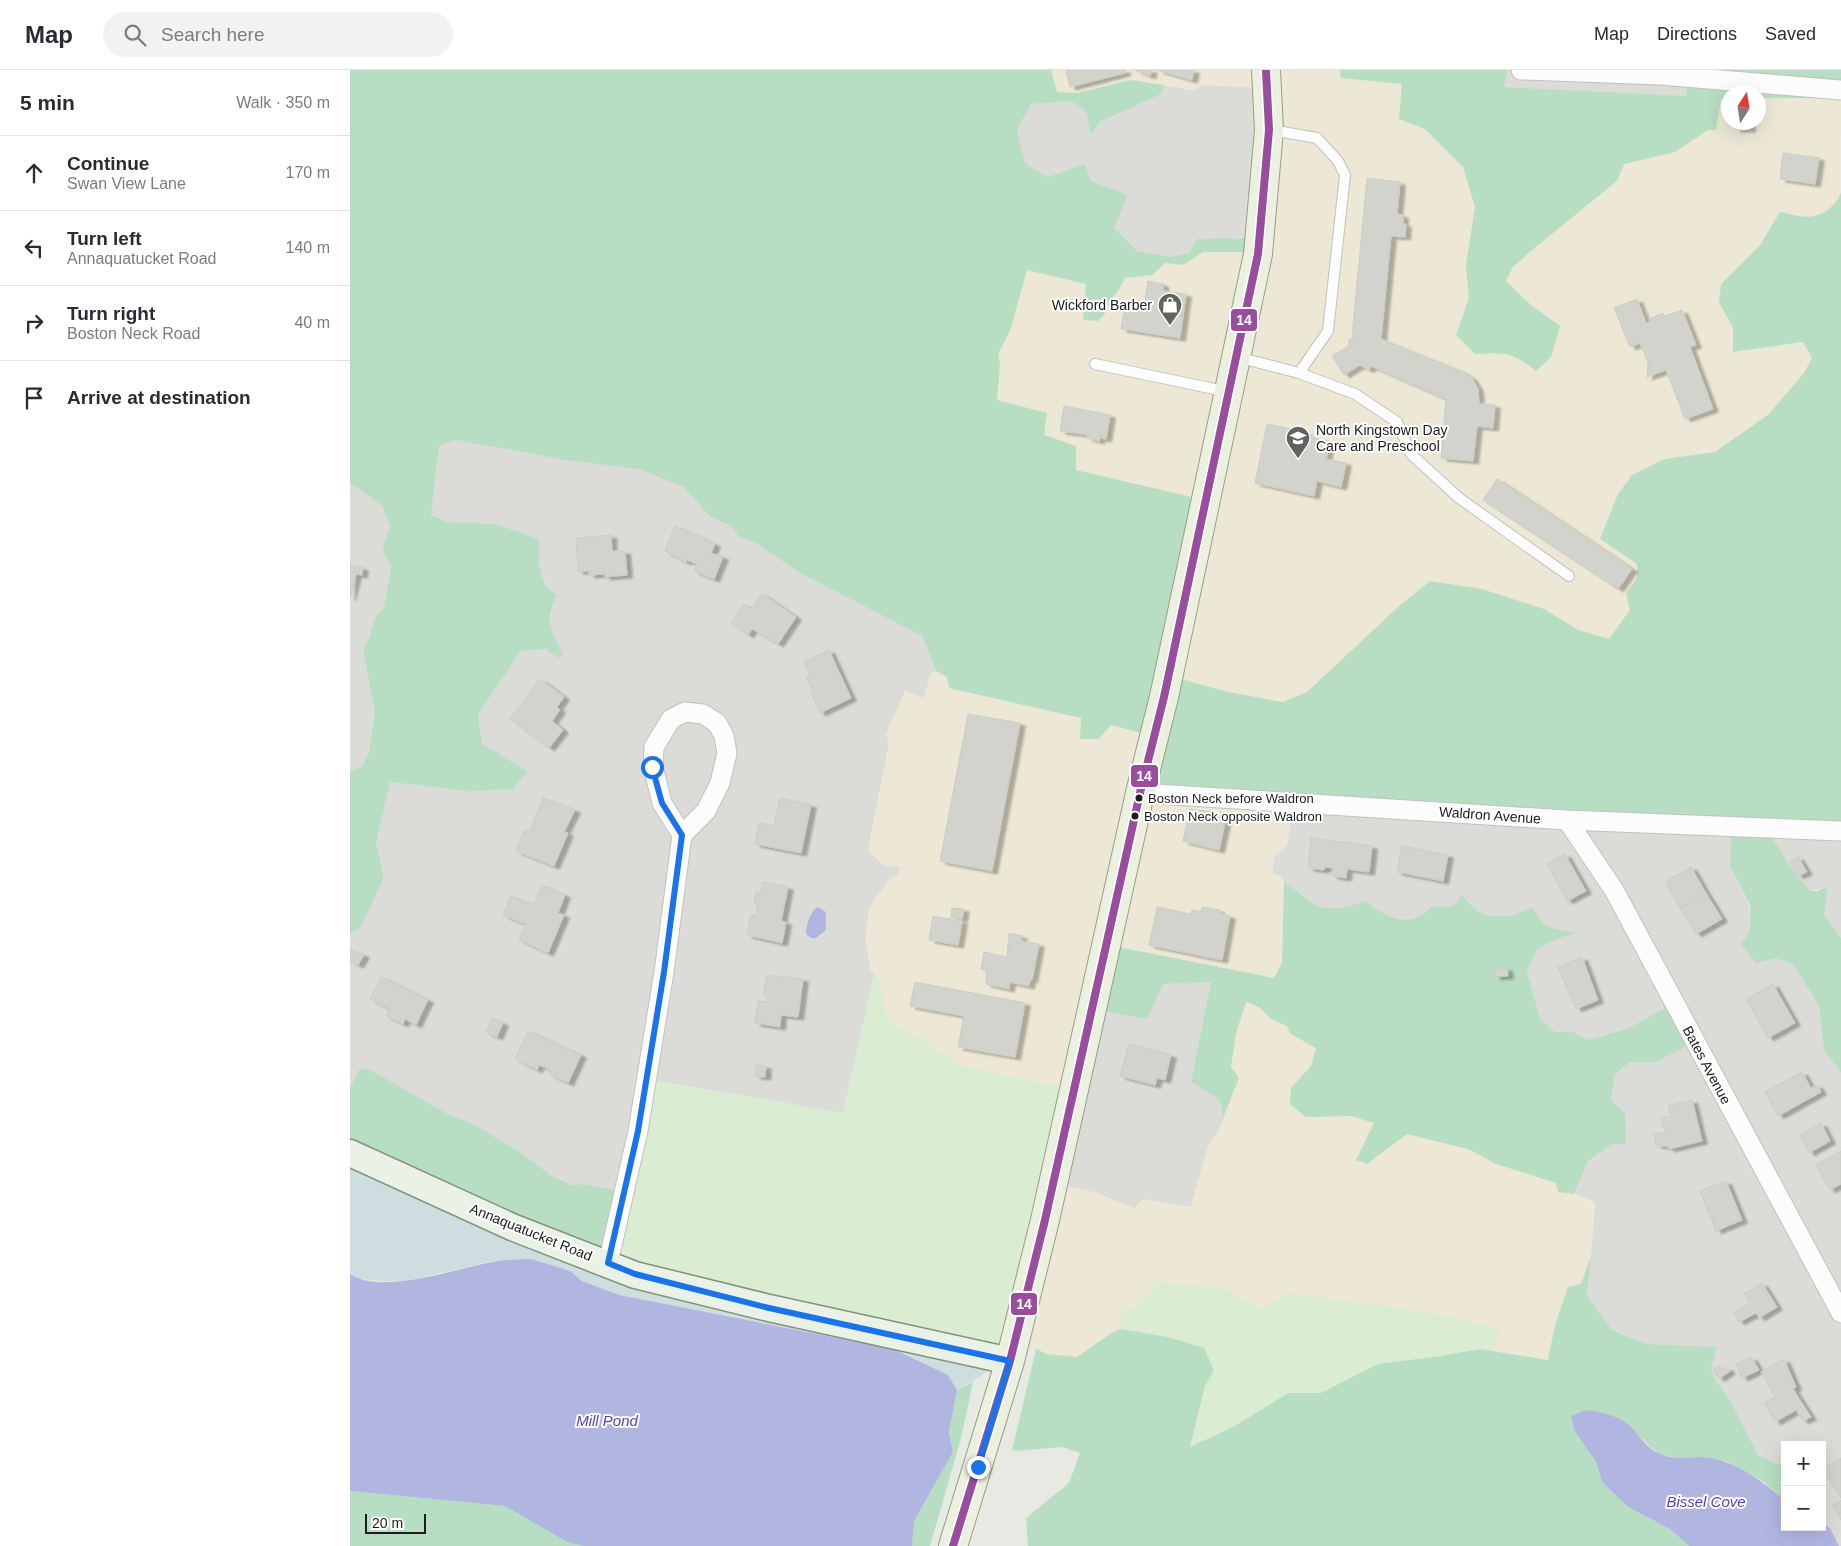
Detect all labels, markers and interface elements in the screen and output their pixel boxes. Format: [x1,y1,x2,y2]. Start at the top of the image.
search box [103,12,453,57]
text: Map [25,21,73,48]
icon: search [121,21,149,49]
text: Search here [161,24,265,45]
text: Map [1594,24,1629,44]
text: Directions [1657,24,1737,44]
text: Saved [1765,24,1816,44]
north arrow [1721,85,1766,130]
text: 5 min [20,91,75,114]
text: Walk · 350 m [236,94,330,111]
text: Continue [67,153,149,174]
icon: ahead [20,159,48,187]
text: 170 m [286,164,330,181]
text: Swan View Lane [67,175,186,192]
text: Turn left [67,228,142,249]
icon: left [20,234,48,262]
text: 140 m [286,239,330,256]
text: Annaquatucket Road [67,250,216,267]
shop icon: Wickford Barber [1157,292,1183,326]
place label: Wickford Barber [1052,297,1152,313]
text: Turn right [67,303,155,324]
line badge: 14 [1230,308,1258,332]
icon: right [20,309,48,337]
text: 14 [1236,312,1252,328]
text: 40 m [294,314,330,331]
text: Boston Neck Road [67,325,200,342]
icon: arrive [20,384,48,412]
text: Arrive at destination [67,387,251,408]
place label: North Kingstown Day Care and Preschool [1316,422,1448,454]
school or university icon: North Kingstown Day Care and Preschool [1285,425,1311,459]
route start [641,756,664,779]
line badge: 14 [1130,764,1159,788]
text: 14 [1136,768,1152,784]
place label: Boston Neck before Waldron [1148,791,1314,806]
marker: Boston Neck before Waldron [1134,793,1144,803]
street label: Waldron Avenue [1439,803,1542,827]
place label: Boston Neck opposite Waldron [1144,809,1322,824]
marker: Boston Neck opposite Waldron [1130,811,1140,821]
street label: Bates Avenue [1680,1023,1734,1107]
street label: Annaquatucket Road [467,1200,595,1264]
line badge: 14 [1010,1292,1038,1316]
text: 14 [1016,1296,1032,1312]
water label: Mill Pond [576,1412,638,1429]
map controls [1781,1441,1826,1531]
button: + [1781,1441,1826,1486]
route end [967,1456,990,1479]
button: − [1781,1486,1826,1531]
water label: Bissel Cove [1666,1493,1746,1510]
scale bar [365,1511,426,1534]
text: 20 m [372,1515,403,1531]

